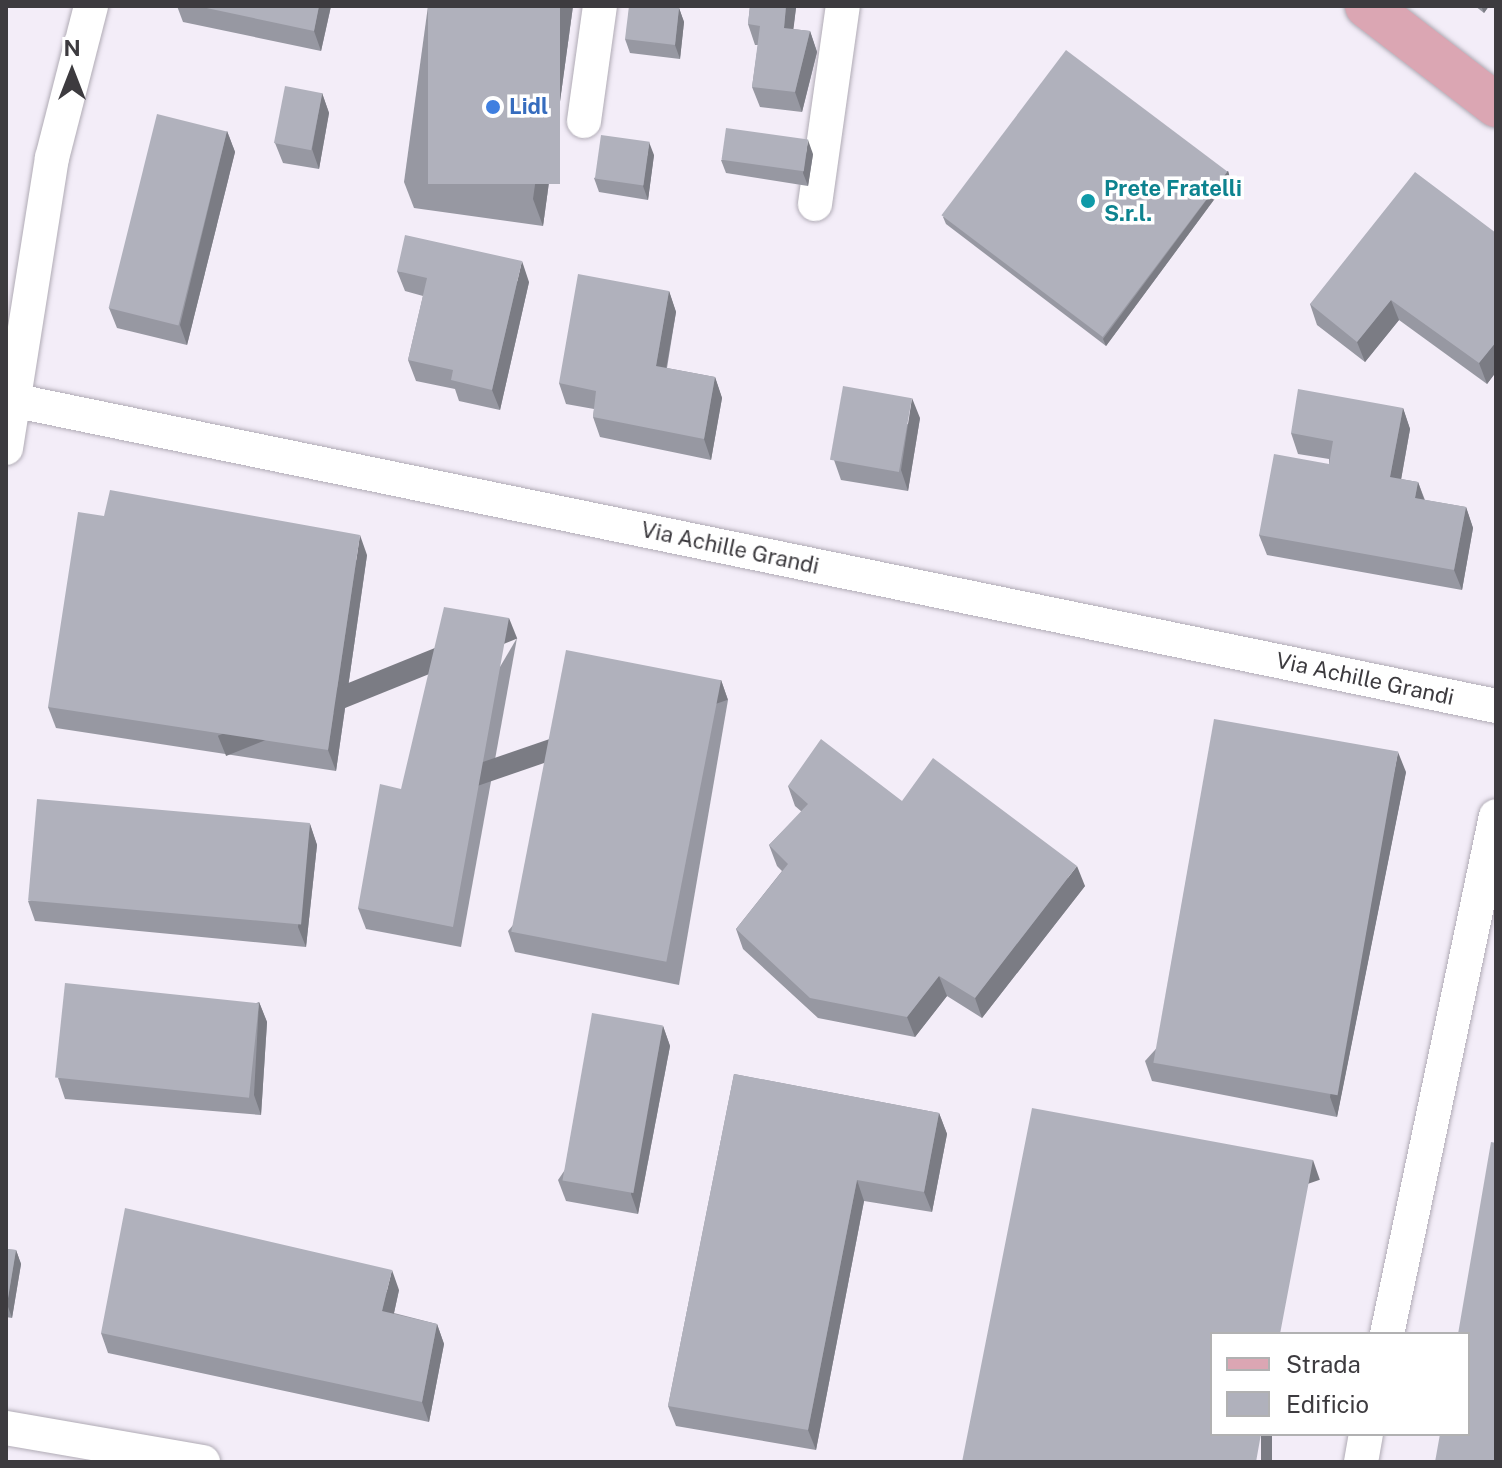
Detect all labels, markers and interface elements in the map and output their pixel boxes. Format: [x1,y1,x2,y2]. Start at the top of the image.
north arrow [32,32,112,112]
text: N [63,35,81,61]
place label: Lidl [509,94,548,120]
marker: Lidl [484,98,502,116]
place label: Prete Fratelli S.r.l. [1104,175,1242,226]
marker: Prete Fratelli S.r.l. [1079,192,1097,210]
street label: Via Achille Grandi [639,516,821,580]
street label: Via Achille Grandi [1274,647,1456,711]
legend [1210,1332,1470,1436]
text: Strada [1286,1350,1361,1378]
text: Edificio [1286,1390,1369,1418]

